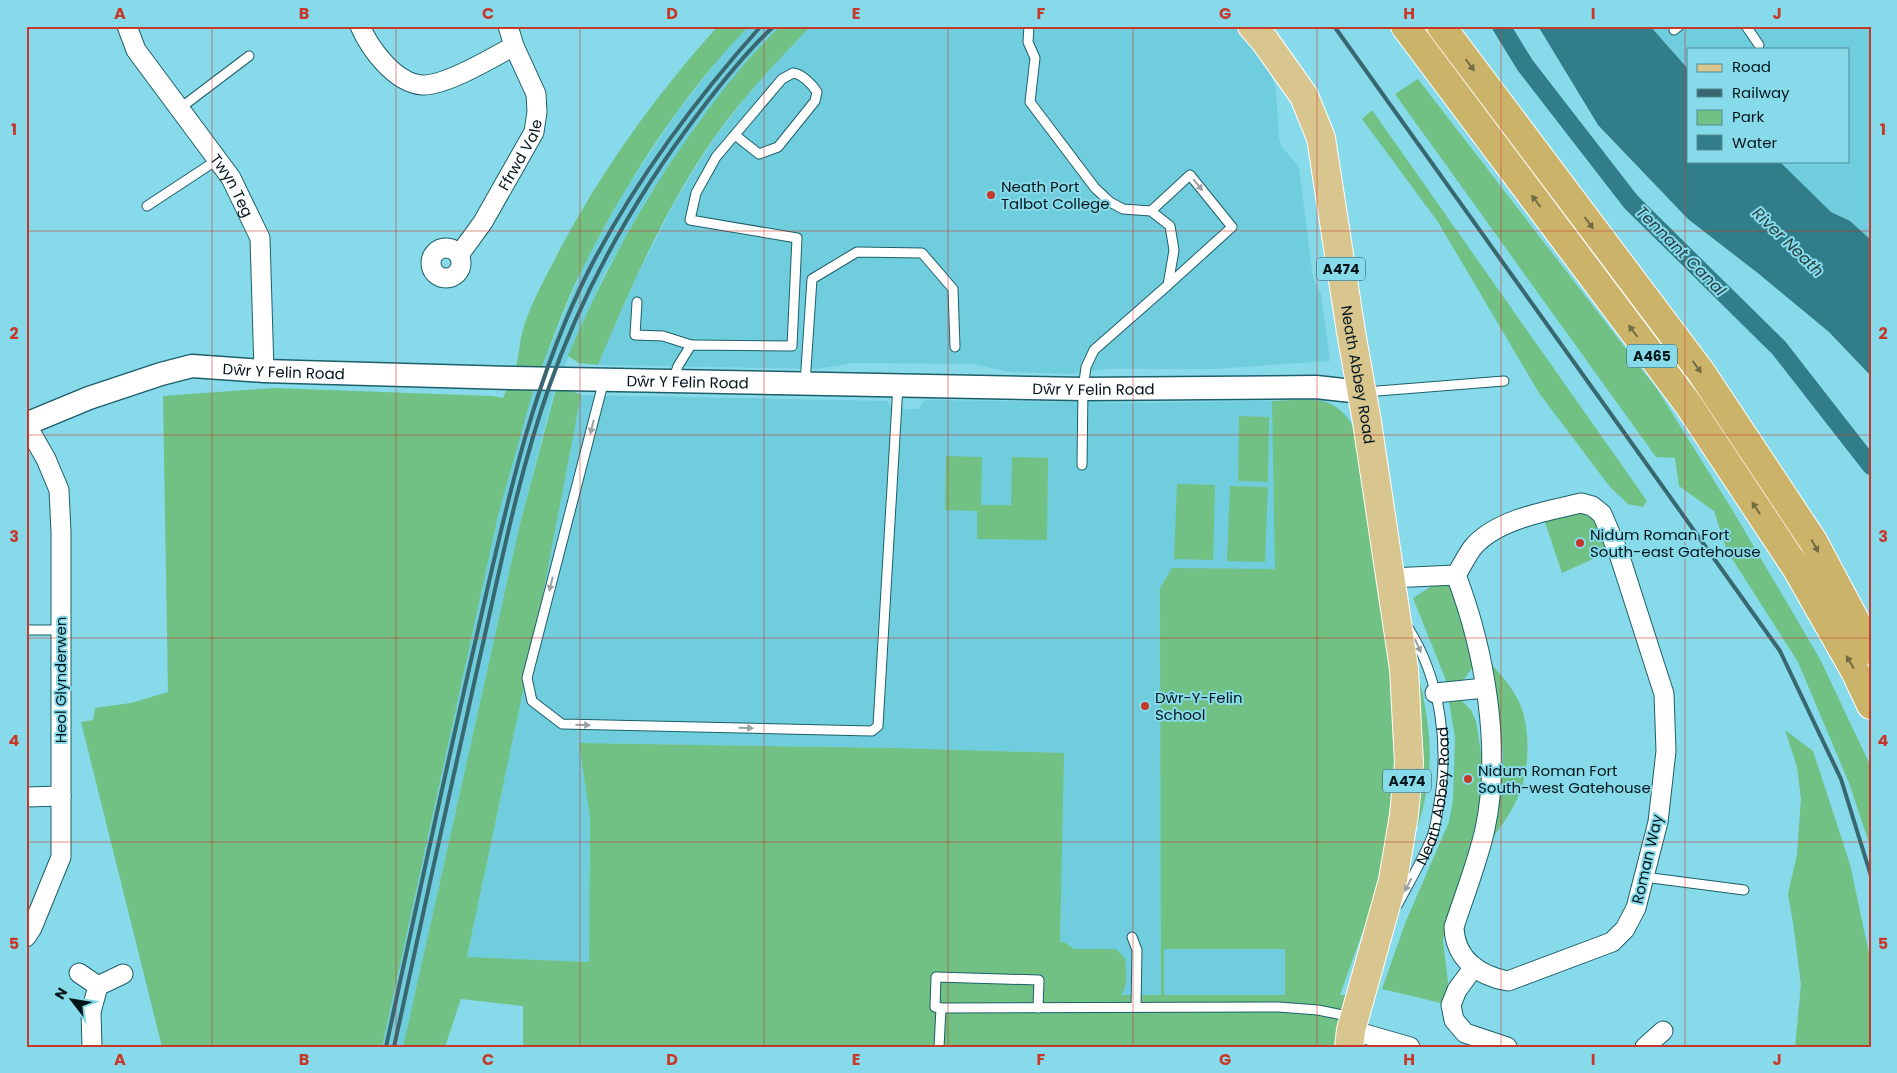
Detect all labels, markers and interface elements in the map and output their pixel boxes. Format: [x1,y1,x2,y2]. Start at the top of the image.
text: A [114,2,126,25]
text: B [299,2,309,25]
text: C [482,2,494,25]
text: D [666,2,678,25]
text: E [852,2,860,25]
text: F [1037,2,1046,25]
text: G [1219,2,1231,25]
text: H [1403,2,1415,25]
text: I [1591,2,1595,25]
text: J [1772,2,1782,25]
legend [1687,48,1850,162]
text: Road [1732,56,1771,77]
one-way arrow [1465,58,1475,72]
text: Railway [1732,82,1790,103]
text: Park [1732,106,1764,127]
text: 1 [11,118,17,141]
street label: Ffrwd Vale [493,118,546,194]
text: 1 [1880,118,1886,141]
text: Water [1732,132,1778,153]
street label: Twyn Teg [206,149,259,220]
place label: Neath Port Talbot College [1001,176,1109,214]
one-way arrow [1193,178,1204,191]
marker: Neath Port Talbot College [985,189,997,201]
one-way arrow [1531,194,1541,208]
water label: Tennant Canal [1631,201,1731,301]
water label: River Neath [1747,202,1829,282]
one-way arrow [1583,216,1594,229]
road number: A474 [1317,258,1365,280]
street label: Neath Abbey Road [1336,304,1381,445]
text: 2 [9,322,19,345]
text: 2 [1878,322,1888,345]
one-way arrow [1628,325,1639,338]
road number: A465 [1627,344,1677,368]
street label: Dŵr Y Felin Road [222,358,345,384]
one-way arrow [1691,360,1702,373]
street label: Dŵr Y Felin Road [626,370,749,393]
street label: Dŵr Y Felin Road [1032,378,1155,400]
one-way arrow [588,419,596,434]
one-way arrow [1751,501,1761,514]
place label: Nidum Roman Fort South-east Gatehouse [1590,524,1761,562]
text: 3 [9,525,19,548]
text: 3 [1878,525,1888,548]
marker: Nidum Roman Fort South-east Gatehouse [1574,537,1586,549]
one-way arrow [1811,539,1819,554]
one-way arrow [547,577,555,592]
street label: Heol Glynderwen [50,617,71,743]
one-way arrow [1414,639,1422,653]
one-way arrow [1845,655,1854,668]
place label: Dŵr-Y-Felin School [1155,687,1243,725]
marker: Dŵr-Y-Felin School [1139,700,1151,712]
one-way arrow [576,721,592,729]
one-way arrow [738,724,754,732]
street label: Neath Abbey Road [1410,726,1454,868]
text: 4 [9,729,20,752]
text: 4 [1878,729,1889,752]
place label: Nidum Roman Fort South-west Gatehouse [1478,760,1651,798]
road number: A474 [1383,769,1431,792]
marker: Nidum Roman Fort South-west Gatehouse [1462,773,1474,785]
street label: Roman Way [1627,812,1668,906]
one-way arrow [1404,878,1412,893]
text: 5 [9,932,19,955]
text: 5 [1878,932,1888,955]
north arrow [48,976,98,1026]
text: N [50,984,72,1003]
text: A [114,1048,126,1071]
text: B [299,1048,309,1071]
text: C [482,1048,494,1071]
text: D [666,1048,678,1071]
text: E [852,1048,860,1071]
text: F [1037,1048,1046,1071]
text: G [1219,1048,1231,1071]
text: H [1403,1048,1415,1071]
text: I [1591,1048,1595,1071]
text: J [1772,1048,1782,1071]

